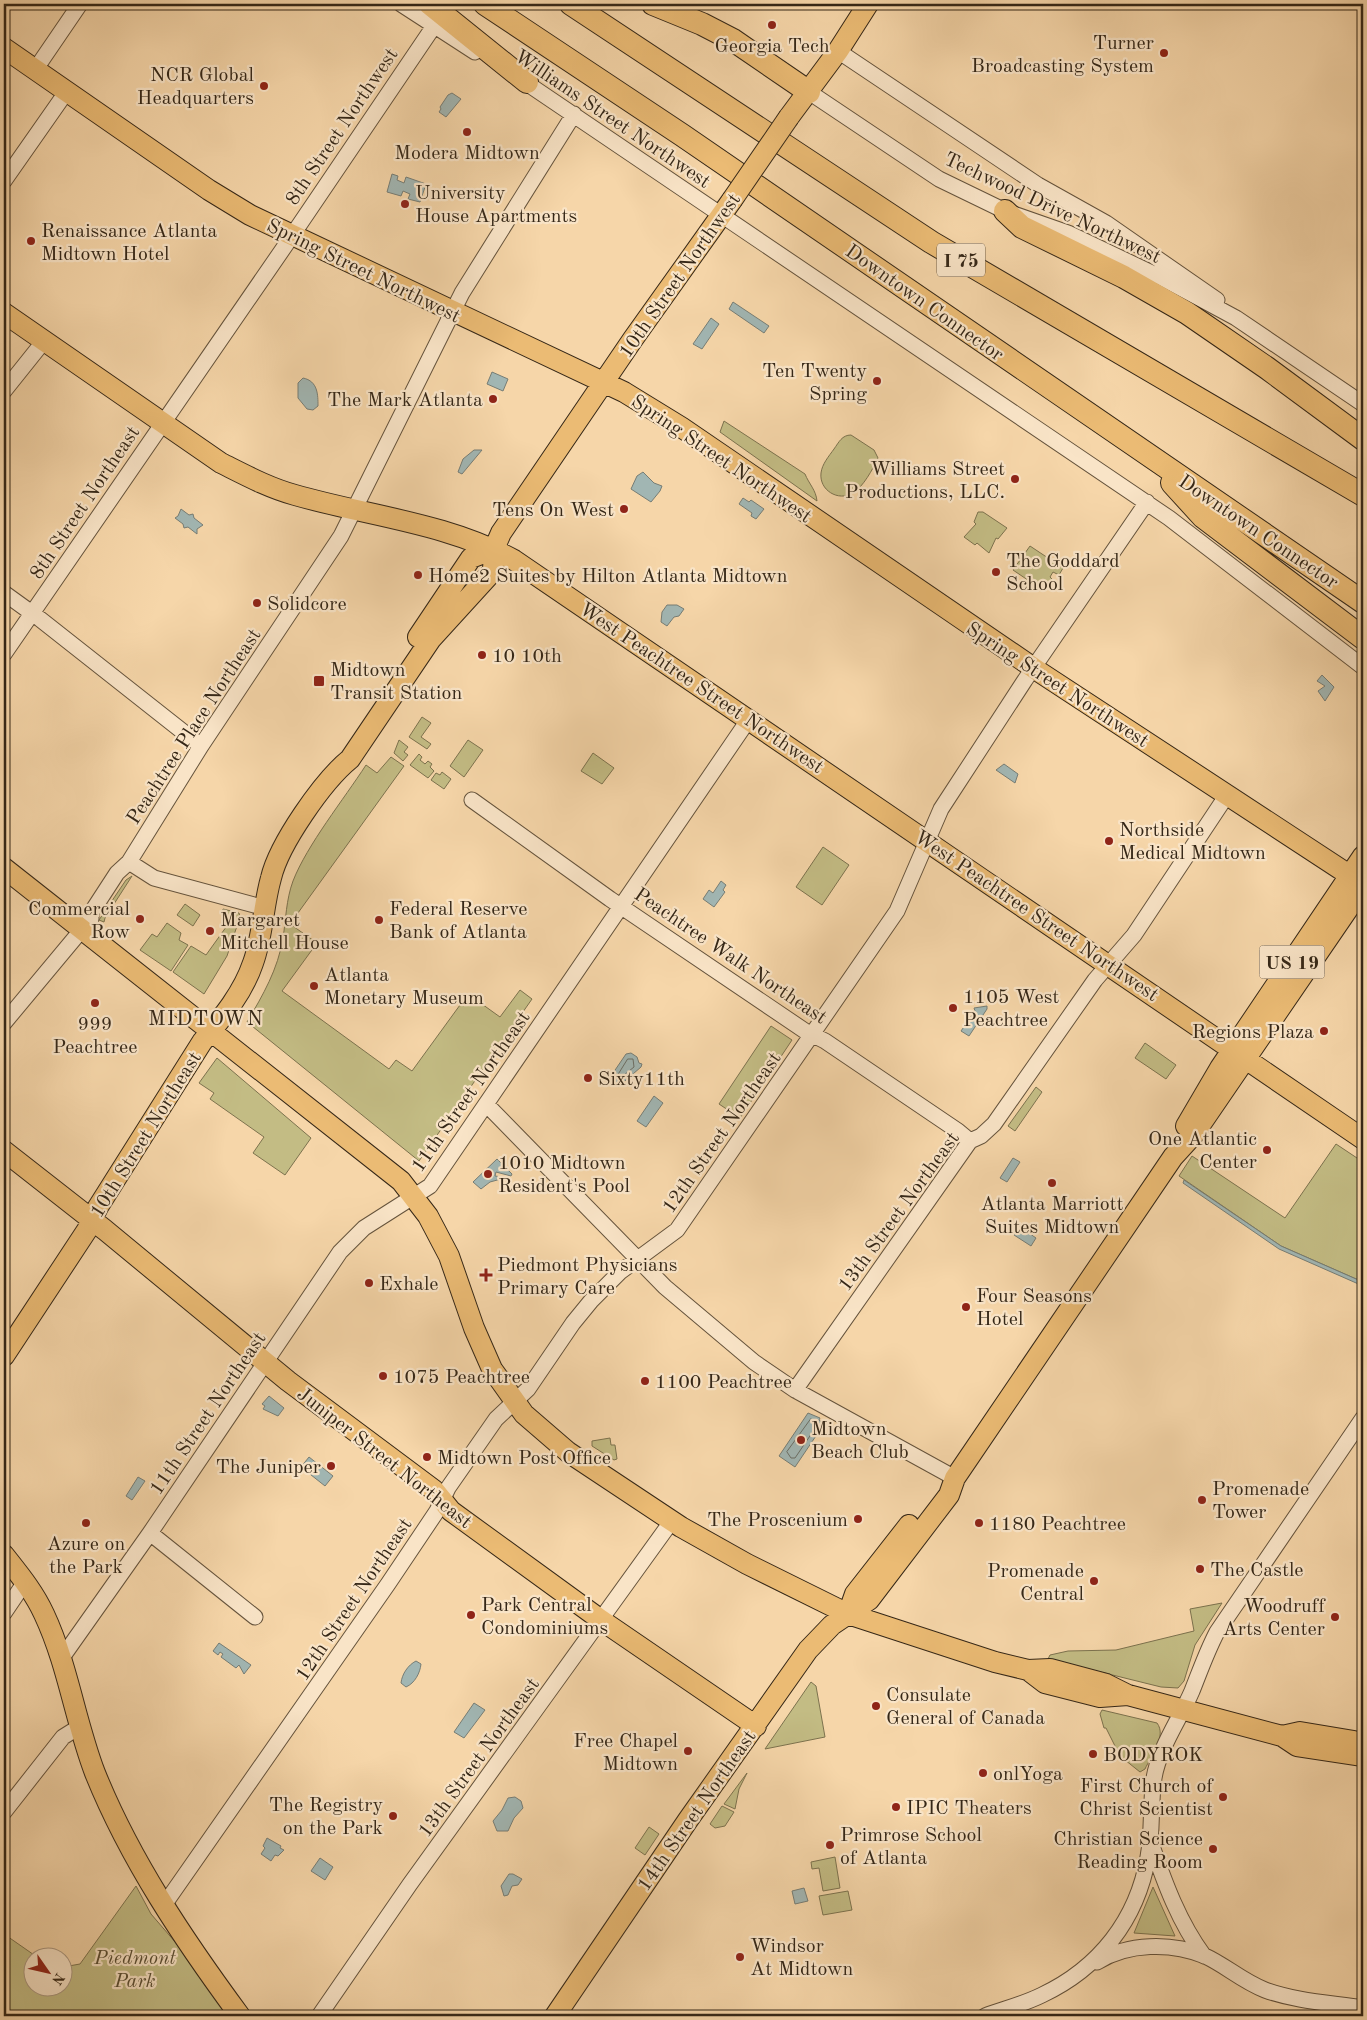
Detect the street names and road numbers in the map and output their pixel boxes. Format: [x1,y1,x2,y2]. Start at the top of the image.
street label: 8th Street Northwest [283,45,403,209]
street label: Williams Street Northwest [510,47,713,193]
street label: Techwood Drive Northwest [941,150,1164,268]
street label: 10th Street Northwest [616,190,745,362]
street label: Spring Street Northwest [263,216,463,327]
street label: Downtown Connector [841,242,1007,366]
road number: I 75 [937,244,985,276]
street label: Spring Street Northwest [627,392,815,528]
street label: 8th Street Northeast [27,423,144,583]
street label: Downtown Connector [1174,472,1341,594]
street label: West Peachtree Street Northwest [575,599,827,778]
street label: Spring Street Northwest [962,619,1152,752]
street label: Peachtree Place Northeast [124,626,265,829]
street label: West Peachtree Street Northwest [910,827,1162,1006]
street label: Peachtree Walk Northeast [630,885,830,1029]
road number: US 19 [1260,946,1324,979]
street label: 11th Street Northeast [409,1008,535,1176]
street label: 10th Street Northeast [87,1049,206,1222]
street label: 12th Street Northeast [660,1049,786,1217]
street label: 13th Street Northeast [835,1129,964,1295]
street label: 11th Street Northeast [147,1329,270,1499]
street label: Juniper Street Northeast [293,1384,475,1533]
street label: 12th Street Northeast [293,1515,416,1685]
street label: 13th Street Northeast [415,1675,544,1841]
street label: 14th Street Northeast [635,1727,761,1895]

